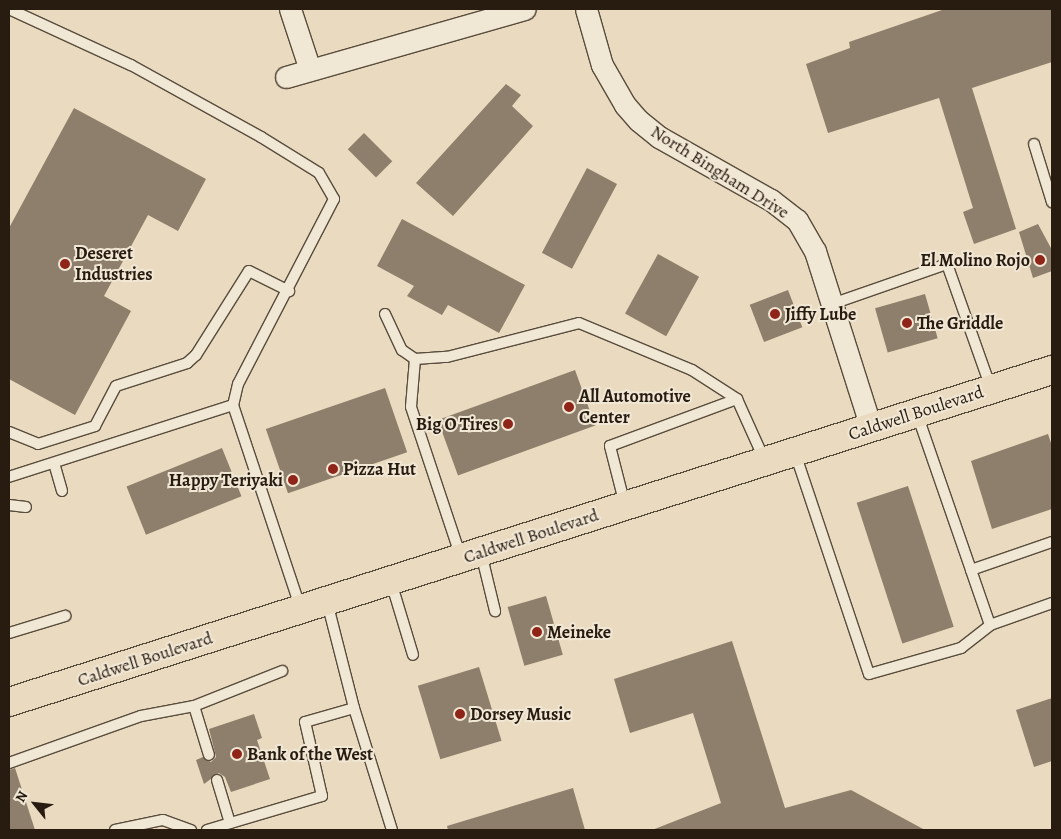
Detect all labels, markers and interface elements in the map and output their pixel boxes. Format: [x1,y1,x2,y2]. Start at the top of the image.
street label: North Bingham Drive [647,121,793,223]
place label: Deseret Industries [75,243,153,286]
place label: El Molino Rojo [920,249,1030,271]
marker: El Molino Rojo [1034,254,1046,266]
marker: Deseret Industries [59,258,71,270]
place label: Jiffy Lube [785,303,856,325]
marker: Jiffy Lube [769,308,781,320]
place label: The Griddle [917,312,1003,334]
marker: The Griddle [901,317,913,329]
street label: Caldwell Boulevard [846,381,986,445]
place label: All Automotive Center [579,386,691,428]
marker: All Automotive Center [563,401,575,413]
place label: Big O Tires [416,413,498,435]
marker: Big O Tires [502,418,514,430]
place label: Pizza Hut [343,458,416,480]
marker: Pizza Hut [327,463,339,475]
place label: Happy Teriyaki [169,469,283,491]
marker: Happy Teriyaki [287,474,299,486]
street label: Caldwell Boulevard [461,504,601,568]
place label: Meineke [547,621,611,643]
marker: Meineke [531,626,543,638]
street label: Caldwell Boulevard [75,627,215,691]
place label: Dorsey Music [470,703,571,725]
marker: Dorsey Music [454,708,466,720]
place label: Bank of the West [247,743,373,765]
marker: Bank of the West [231,748,243,760]
north arrow [10,779,60,829]
text: N [11,787,32,806]

